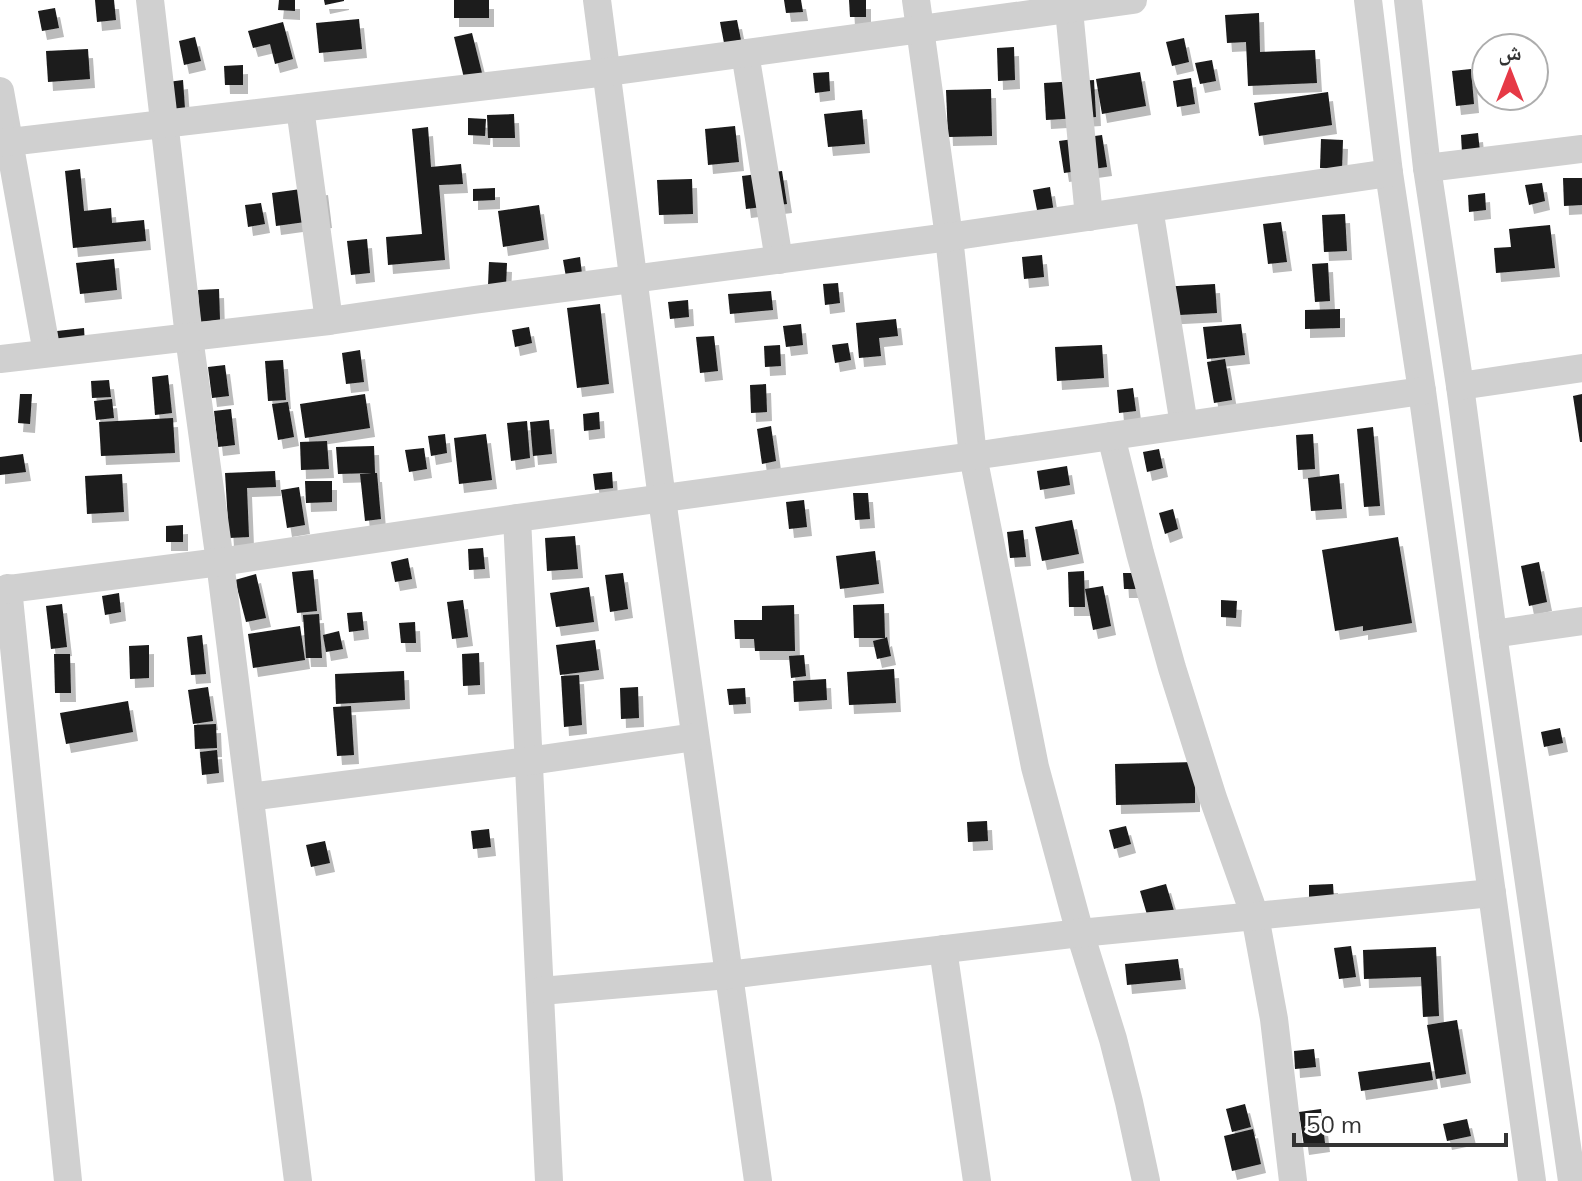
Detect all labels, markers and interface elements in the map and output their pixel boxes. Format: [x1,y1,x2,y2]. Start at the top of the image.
north arrow [1470,32,1550,112]
text: ش [1498,38,1522,66]
scale bar [1294,1097,1506,1147]
text: 50 m [1306,1109,1362,1139]

